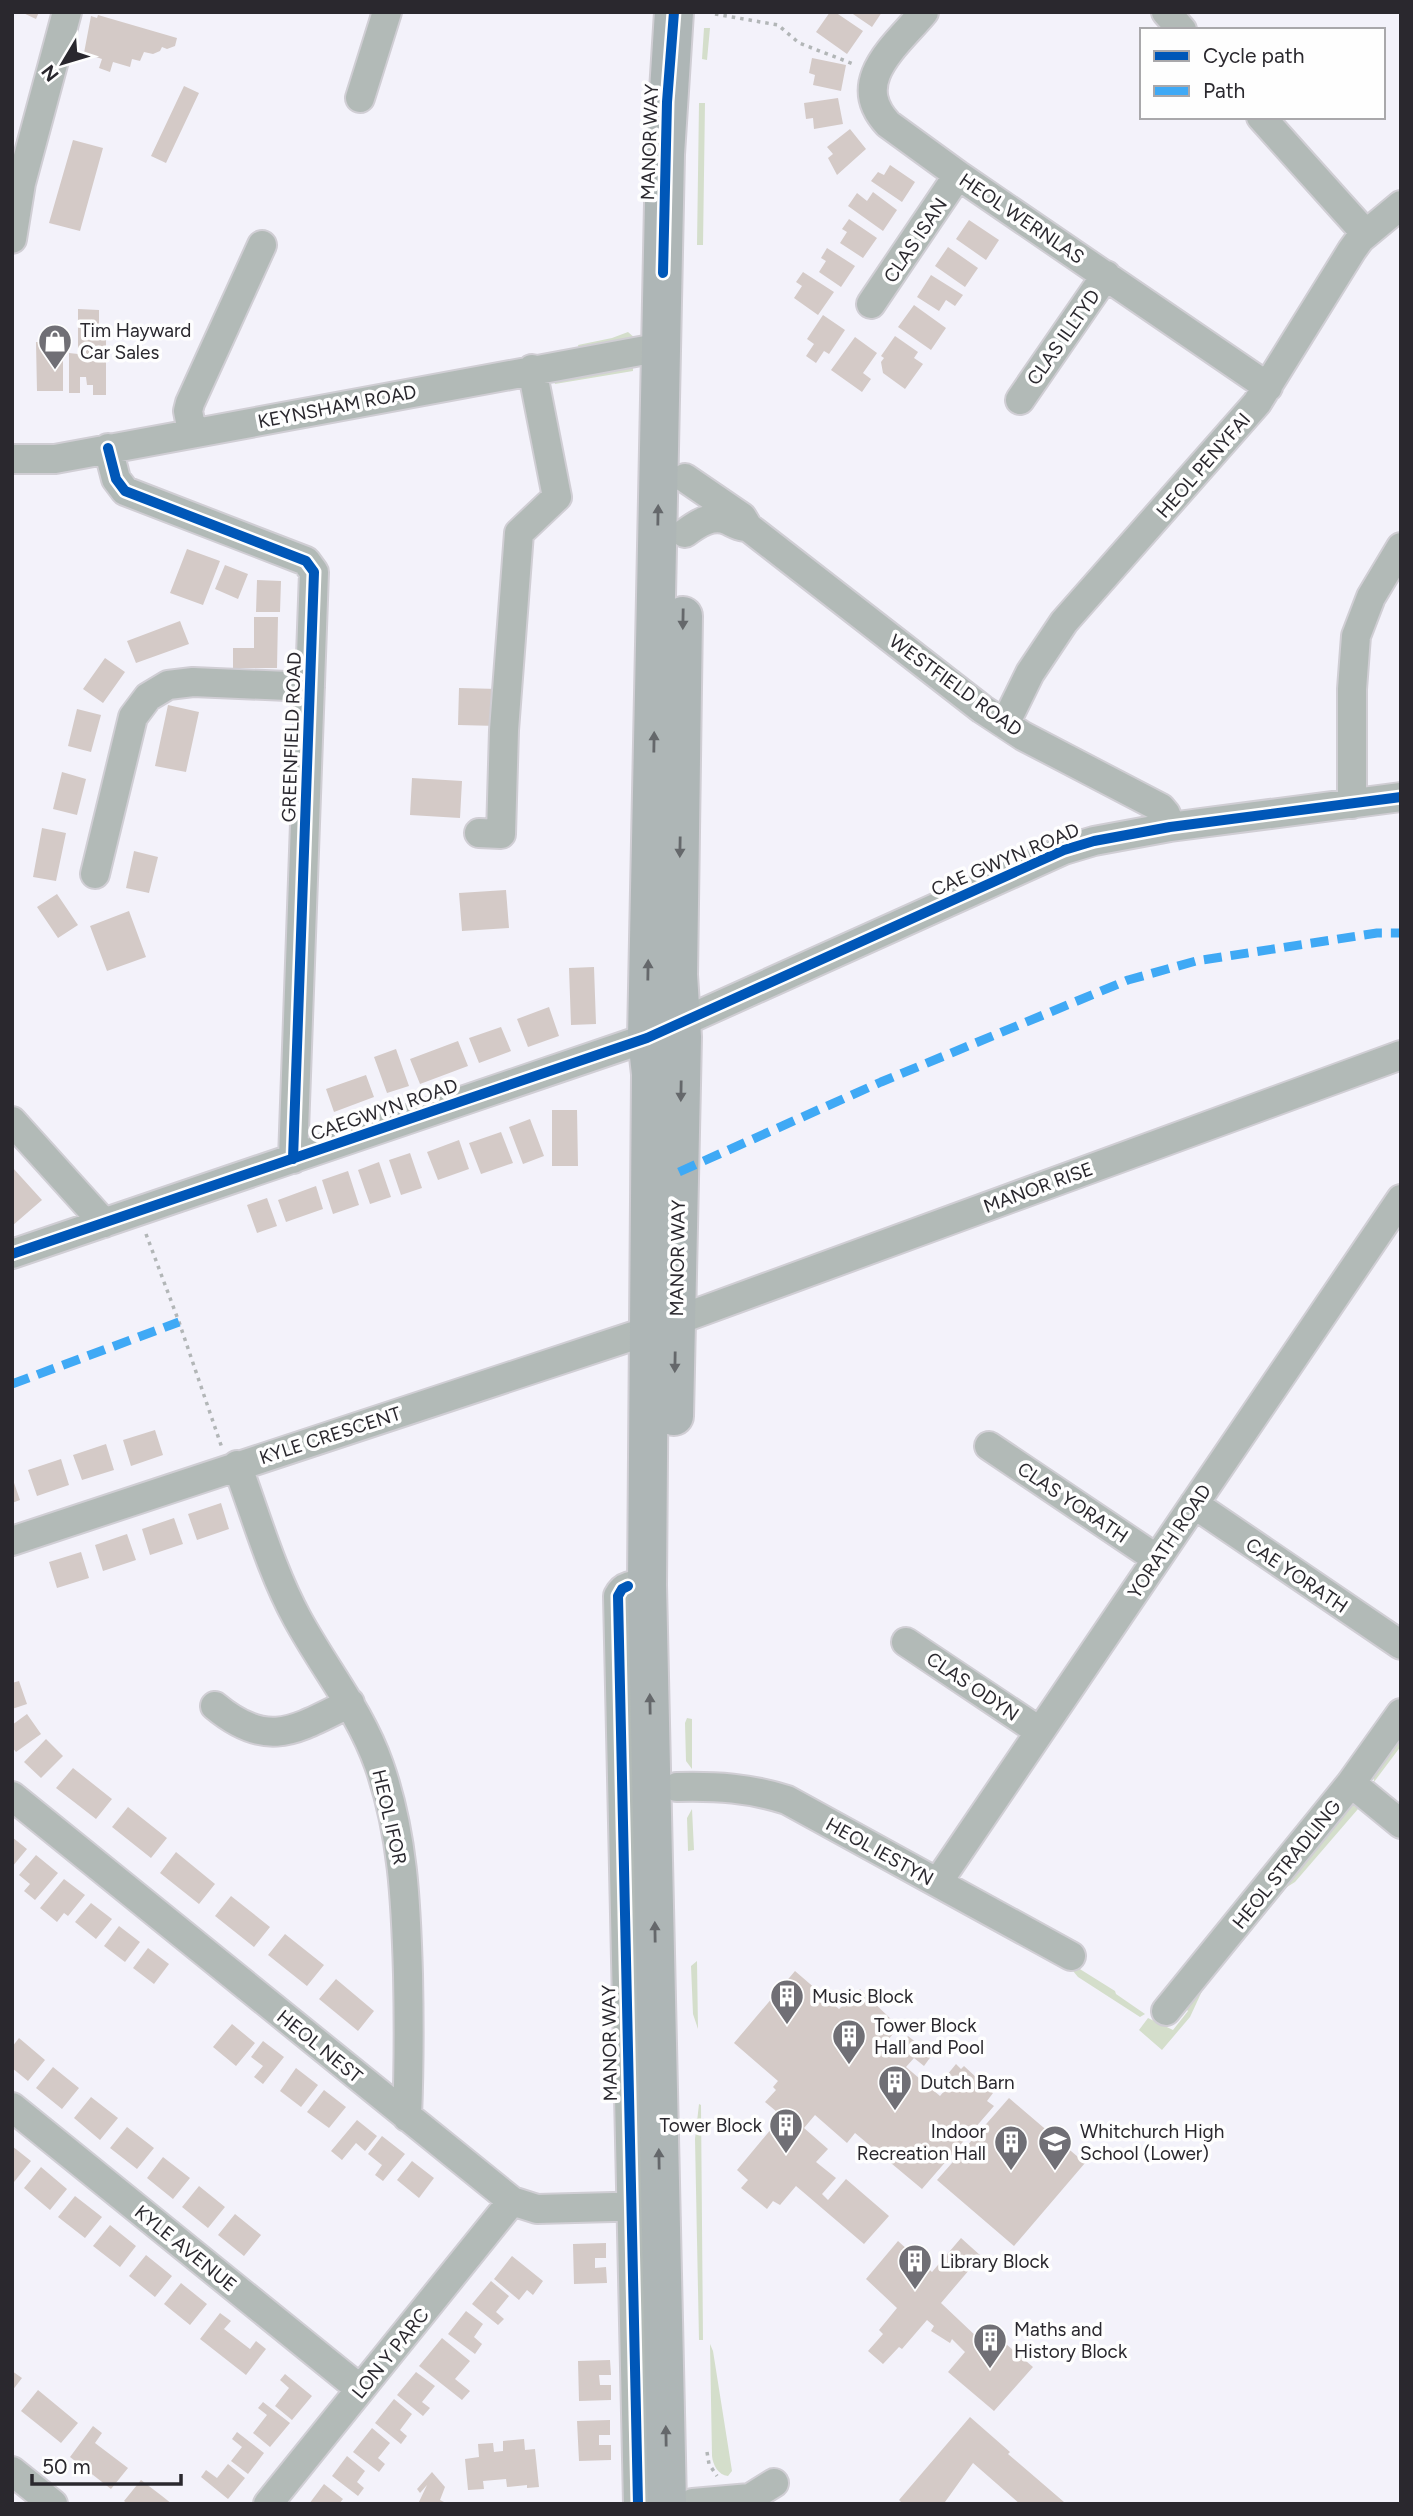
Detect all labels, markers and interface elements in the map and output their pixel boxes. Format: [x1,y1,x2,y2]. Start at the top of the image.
north arrow [28,28,98,98]
legend [1140,28,1385,119]
text: Cycle path [1203,43,1304,68]
text: N [36,60,64,86]
text: Path [1203,78,1245,103]
street label: MANOR WAY [636,83,663,201]
street label: HEOL WERNLAS [955,168,1088,269]
street label: CLAS ISAN [879,194,952,287]
street label: CLAS ILLTYD [1022,285,1105,389]
place label: Tim Hayward Car Sales [80,319,192,364]
shop icon: Tim Hayward Car Sales [36,322,74,371]
street label: KEYNSHAM ROAD [256,380,418,433]
street label: HEOL PENYFAI [1152,408,1255,523]
one-way arrow [652,504,664,526]
one-way arrow [677,608,689,630]
street label: WESTFIELD ROAD [885,629,1027,741]
street label: GREENFIELD ROAD [277,651,306,823]
one-way arrow [648,731,660,753]
street label: CAE GWYN ROAD [928,818,1083,901]
one-way arrow [674,836,686,858]
one-way arrow [642,958,654,980]
street label: CAEGWYN ROAD [308,1074,461,1145]
one-way arrow [675,1080,686,1102]
street label: MANOR RISE [980,1157,1096,1218]
street label: MANOR WAY [665,1199,690,1317]
one-way arrow [669,1352,680,1374]
street label: KYLE CRESCENT [256,1402,404,1469]
street label: CLAS YORATH [1013,1457,1132,1548]
street label: YORATH ROAD [1123,1480,1216,1603]
street label: CAE YORATH [1241,1533,1352,1618]
street label: CLAS ODYN [922,1647,1023,1726]
one-way arrow [644,1693,655,1715]
street label: HEOL IFOR [367,1767,412,1867]
street label: HEOL STRADLING [1227,1795,1345,1933]
street label: HEOL IESTYN [822,1812,938,1890]
one-way arrow [649,1920,660,1942]
building icon: Music Block [768,1977,806,2026]
street label: MANOR WAY [597,1984,622,2102]
place label: Music Block [812,1985,914,2008]
street label: HEOL NEST [272,2005,367,2088]
place label: Tower Block Hall and Pool [874,2014,984,2059]
building icon: Tower Block Hall and Pool [830,2017,868,2066]
building icon: Dutch Barn [876,2063,914,2112]
place label: Dutch Barn [920,2071,1015,2094]
building icon: Tower Block [767,2106,805,2155]
place label: Tower Block [659,2114,763,2137]
place label: Indoor Recreation Hall [857,2120,987,2165]
place label: Whitchurch High School (Lower) [1080,2120,1224,2165]
building icon: Indoor Recreation Hall [992,2123,1030,2172]
school or university icon: Whitchurch High School (Lower) [1036,2123,1074,2172]
one-way arrow [654,2148,665,2170]
street label: KYLE AVENUE [130,2200,241,2297]
building icon: Library Block [896,2242,934,2291]
place label: Library Block [940,2250,1050,2273]
street label: LON Y PARC [347,2303,434,2403]
place label: Maths and History Block [1014,2318,1128,2363]
building icon: Maths and History Block [971,2321,1009,2370]
one-way arrow [660,2424,671,2446]
scale bar [32,2442,180,2486]
text: 50 m [42,2454,91,2479]

